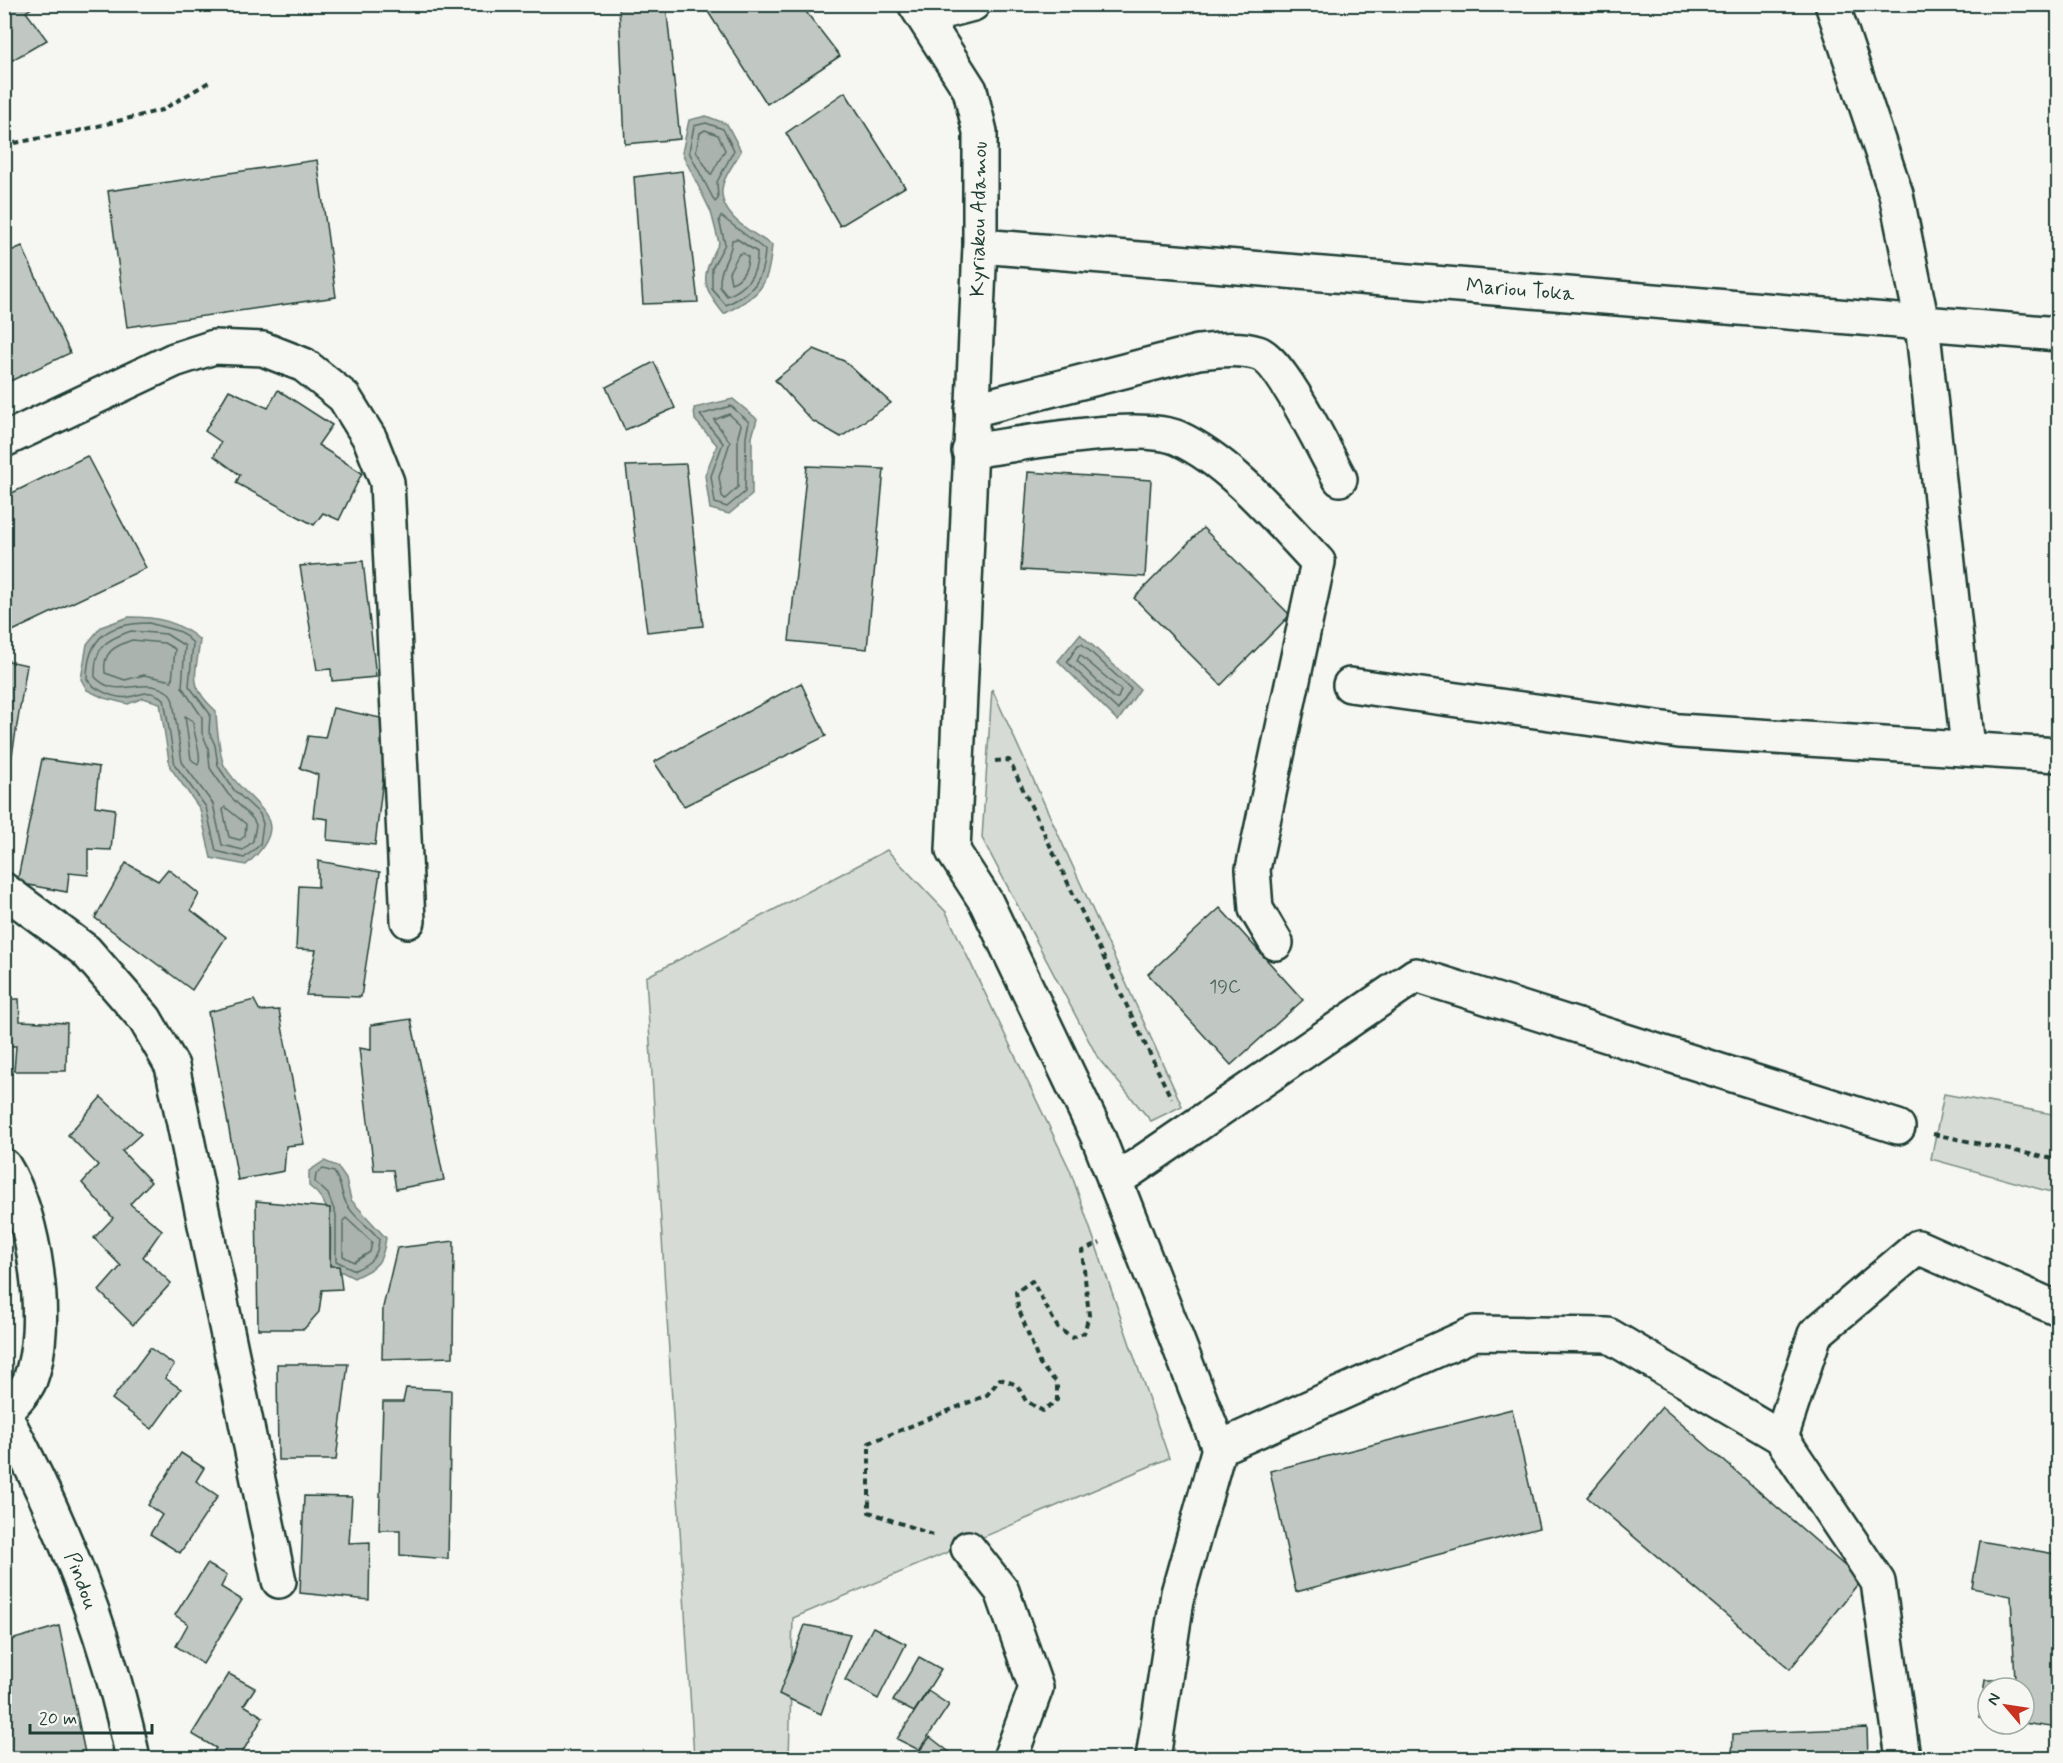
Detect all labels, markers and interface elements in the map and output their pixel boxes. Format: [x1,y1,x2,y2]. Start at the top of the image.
street label: Kyriakou Adamou [964,141,994,297]
street label: Mariou Toka [1465,272,1576,309]
house number: 19C [1209,975,1241,999]
street label: Pindou [57,1548,104,1614]
north arrow [1976,1676,2036,1736]
text: N [1982,1690,2006,1709]
scale bar [30,1697,152,1735]
text: 20 m [39,1707,77,1731]

